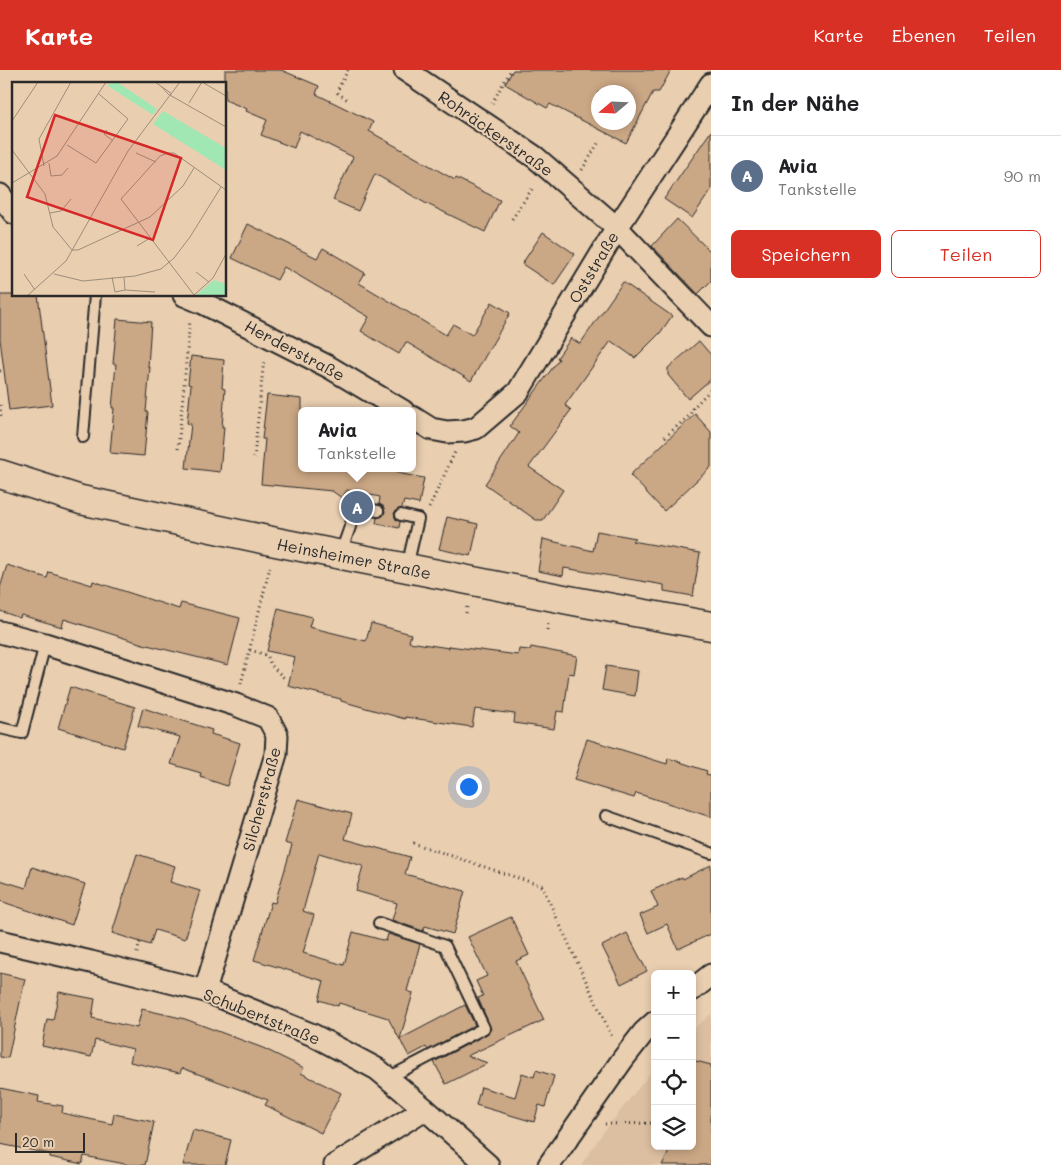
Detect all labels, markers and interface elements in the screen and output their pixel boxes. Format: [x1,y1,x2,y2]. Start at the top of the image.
text: Karte [25,20,93,51]
text: Karte [813,23,864,47]
text: Ebenen [892,23,956,47]
text: Teilen [984,23,1036,47]
inset map [12,82,226,296]
north arrow [591,85,636,130]
street label: Rohräckerstraße [434,86,558,180]
text: In der Nähe [731,89,859,116]
text: Avia [778,153,818,178]
text: A [741,165,753,186]
text: 90 m [1004,165,1041,186]
text: Tankstelle [778,178,857,199]
street label: Oststraße [563,227,623,307]
button: Speichern [731,230,881,278]
button: Teilen [891,230,1041,278]
street label: Herderstraße [241,315,349,385]
popup [298,407,416,472]
text: Avia [318,417,357,442]
text: Tankstelle [318,442,396,463]
pin: A [341,488,373,526]
street label: Heinsheimer Straße [275,533,433,583]
street label: Silcherstraße [237,745,285,853]
your location [456,774,482,800]
map controls [651,970,696,1150]
button: + [651,970,696,1015]
street label: Schubertstraße [200,983,324,1049]
button: − [651,1015,696,1060]
button: locate [651,1060,696,1105]
button: layers [651,1105,696,1150]
scale bar [15,1130,85,1153]
text: 20 m [22,1132,54,1151]

